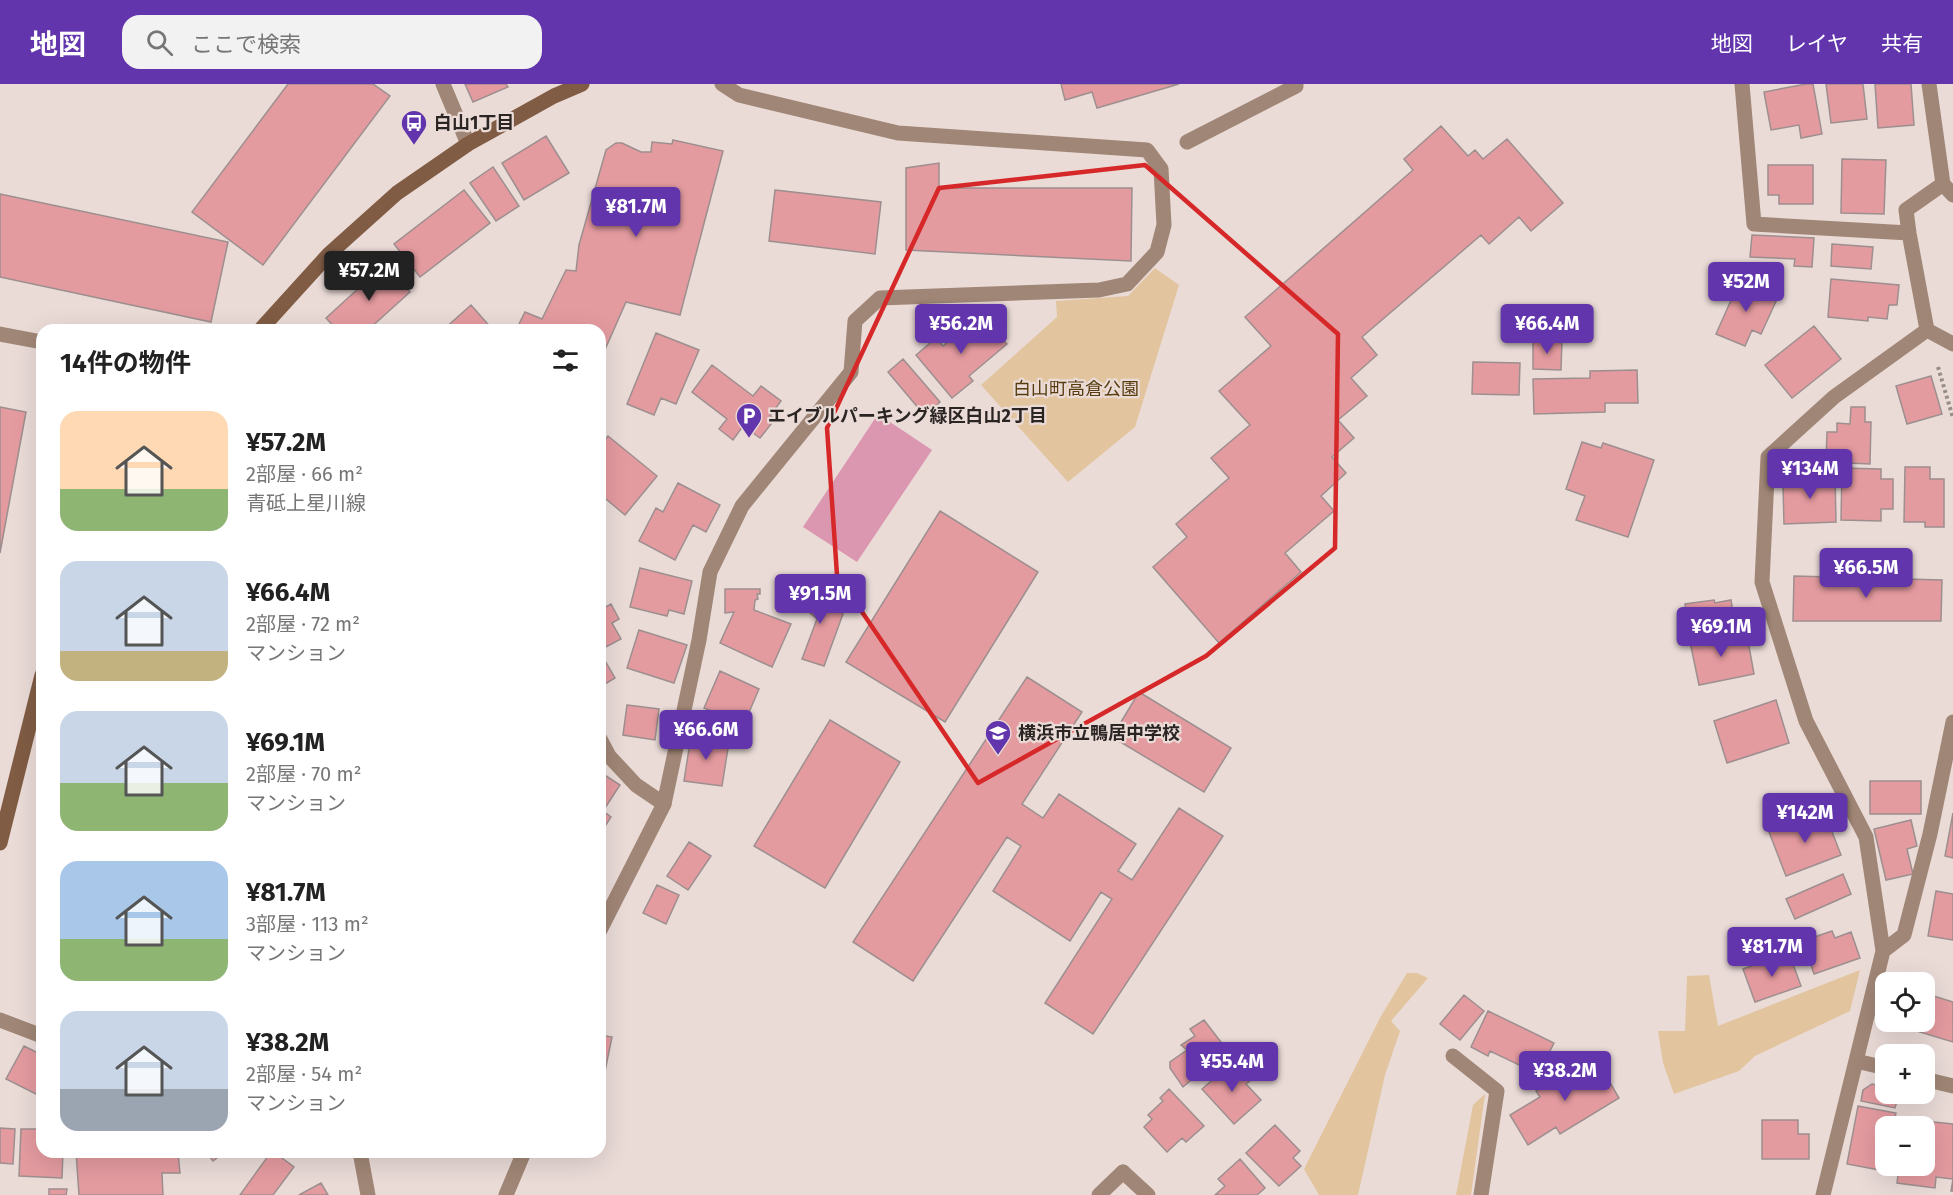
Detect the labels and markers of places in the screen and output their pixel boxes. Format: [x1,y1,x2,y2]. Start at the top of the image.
bus stop icon: 白山1丁目 [399,108,429,146]
place label: 白山1丁目 [434,112,514,134]
pin: ¥81.7M [587,187,685,238]
pin: ¥57.2M [320,251,418,302]
pin: ¥52M [1710,262,1782,313]
pin: ¥56.2M [912,304,1010,355]
pin: ¥66.4M [1498,304,1596,355]
parking icon: エイブルパーキング緑区白山2丁目 [734,401,764,439]
place label: エイブルパーキング緑区白山2丁目 [768,405,1047,427]
pin: ¥134M [1768,449,1852,500]
pin: ¥66.5M [1817,548,1915,599]
pin: ¥91.5M [771,574,869,625]
pin: ¥69.1M [1672,607,1770,658]
pin: ¥66.6M [657,710,755,761]
school or university icon: 横浜市立鴨居中学校 [983,718,1013,756]
place label: 横浜市立鴨居中学校 [1018,722,1180,744]
pin: ¥142M [1763,793,1847,844]
pin: ¥81.7M [1723,927,1821,978]
pin: ¥55.4M [1183,1042,1281,1093]
pin: ¥38.2M [1516,1051,1614,1102]

